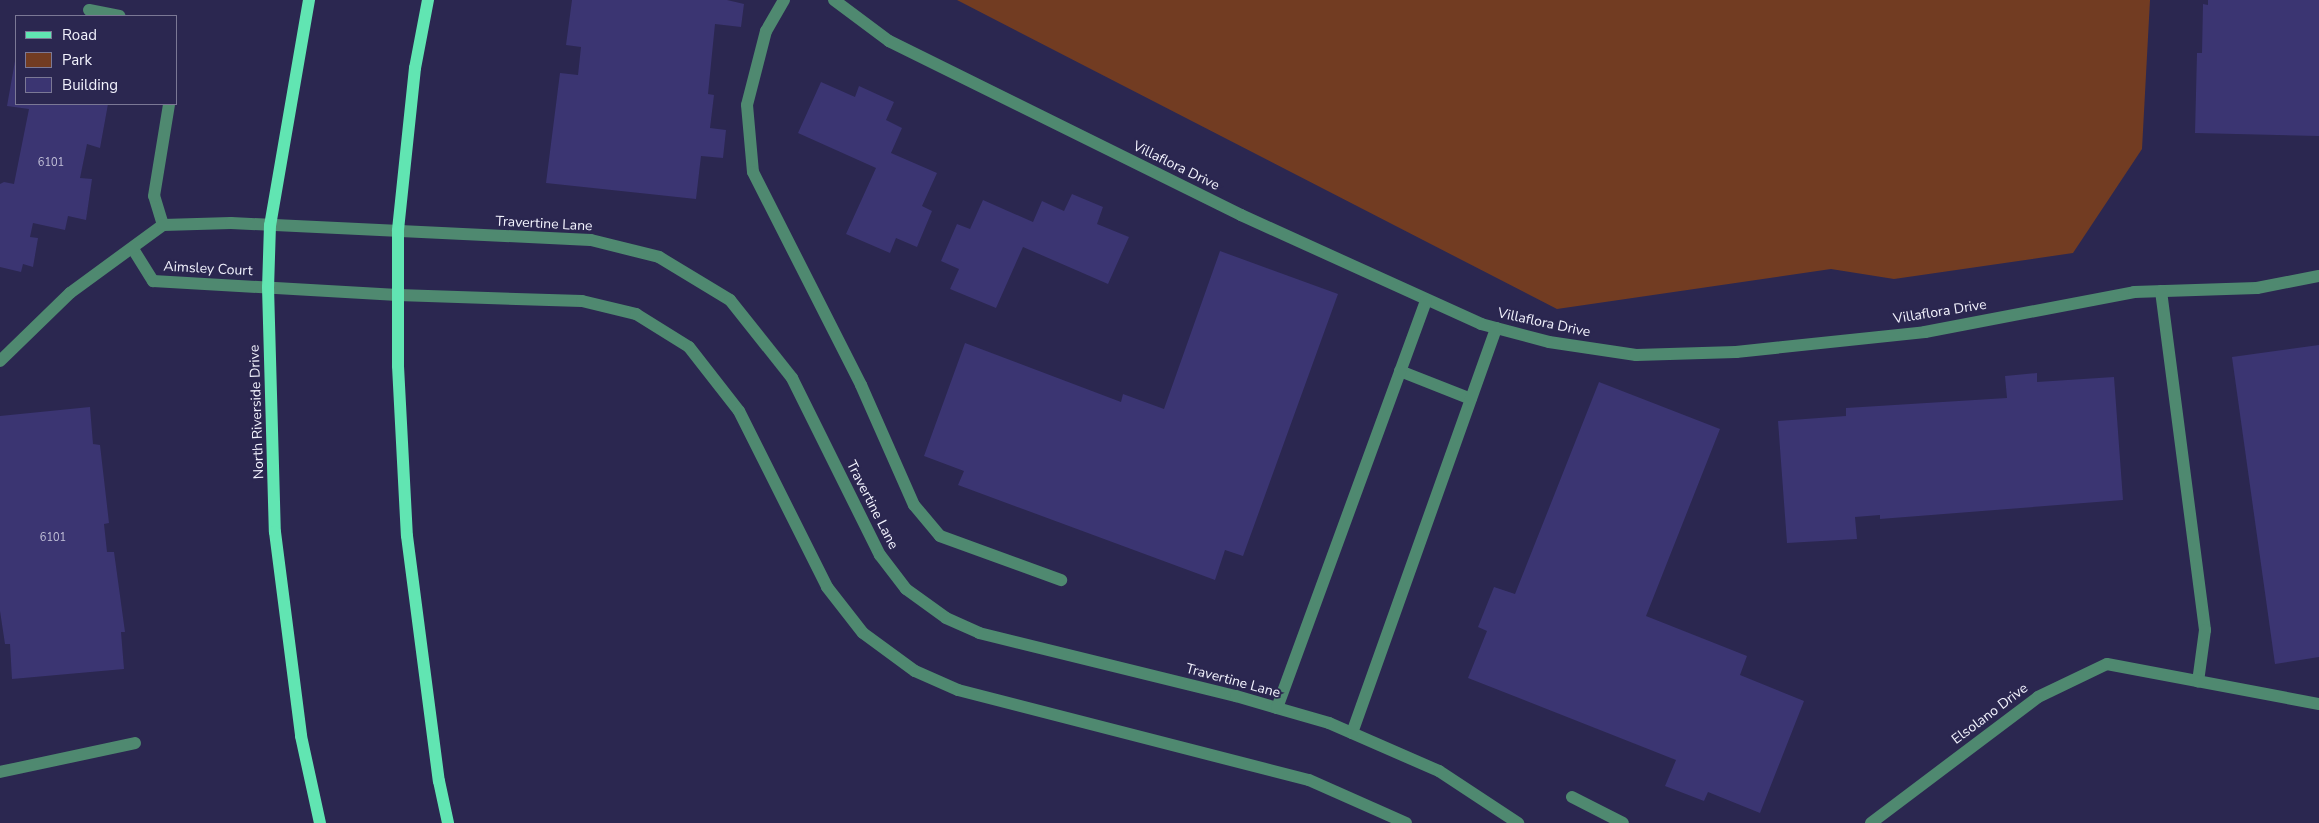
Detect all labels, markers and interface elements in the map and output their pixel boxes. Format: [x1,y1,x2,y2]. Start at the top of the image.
legend [15,15,178,105]
text: Road [62,25,97,45]
text: Park [62,50,92,70]
text: Building [62,75,118,95]
street label: Villaflora Drive [1130,138,1222,194]
house number: 6101 [38,156,64,170]
street label: Travertine Lane [495,213,593,235]
street label: Aimsley Court [163,258,253,280]
street label: Villaflora Drive [1892,296,1988,328]
street label: Villaflora Drive [1496,305,1592,341]
street label: North Riverside Drive [246,345,268,479]
street label: Travertine Lane [842,458,902,552]
house number: 6101 [40,531,66,545]
street label: Travertine Lane [1184,660,1282,702]
street label: Elsolano Drive [1949,680,2031,748]

